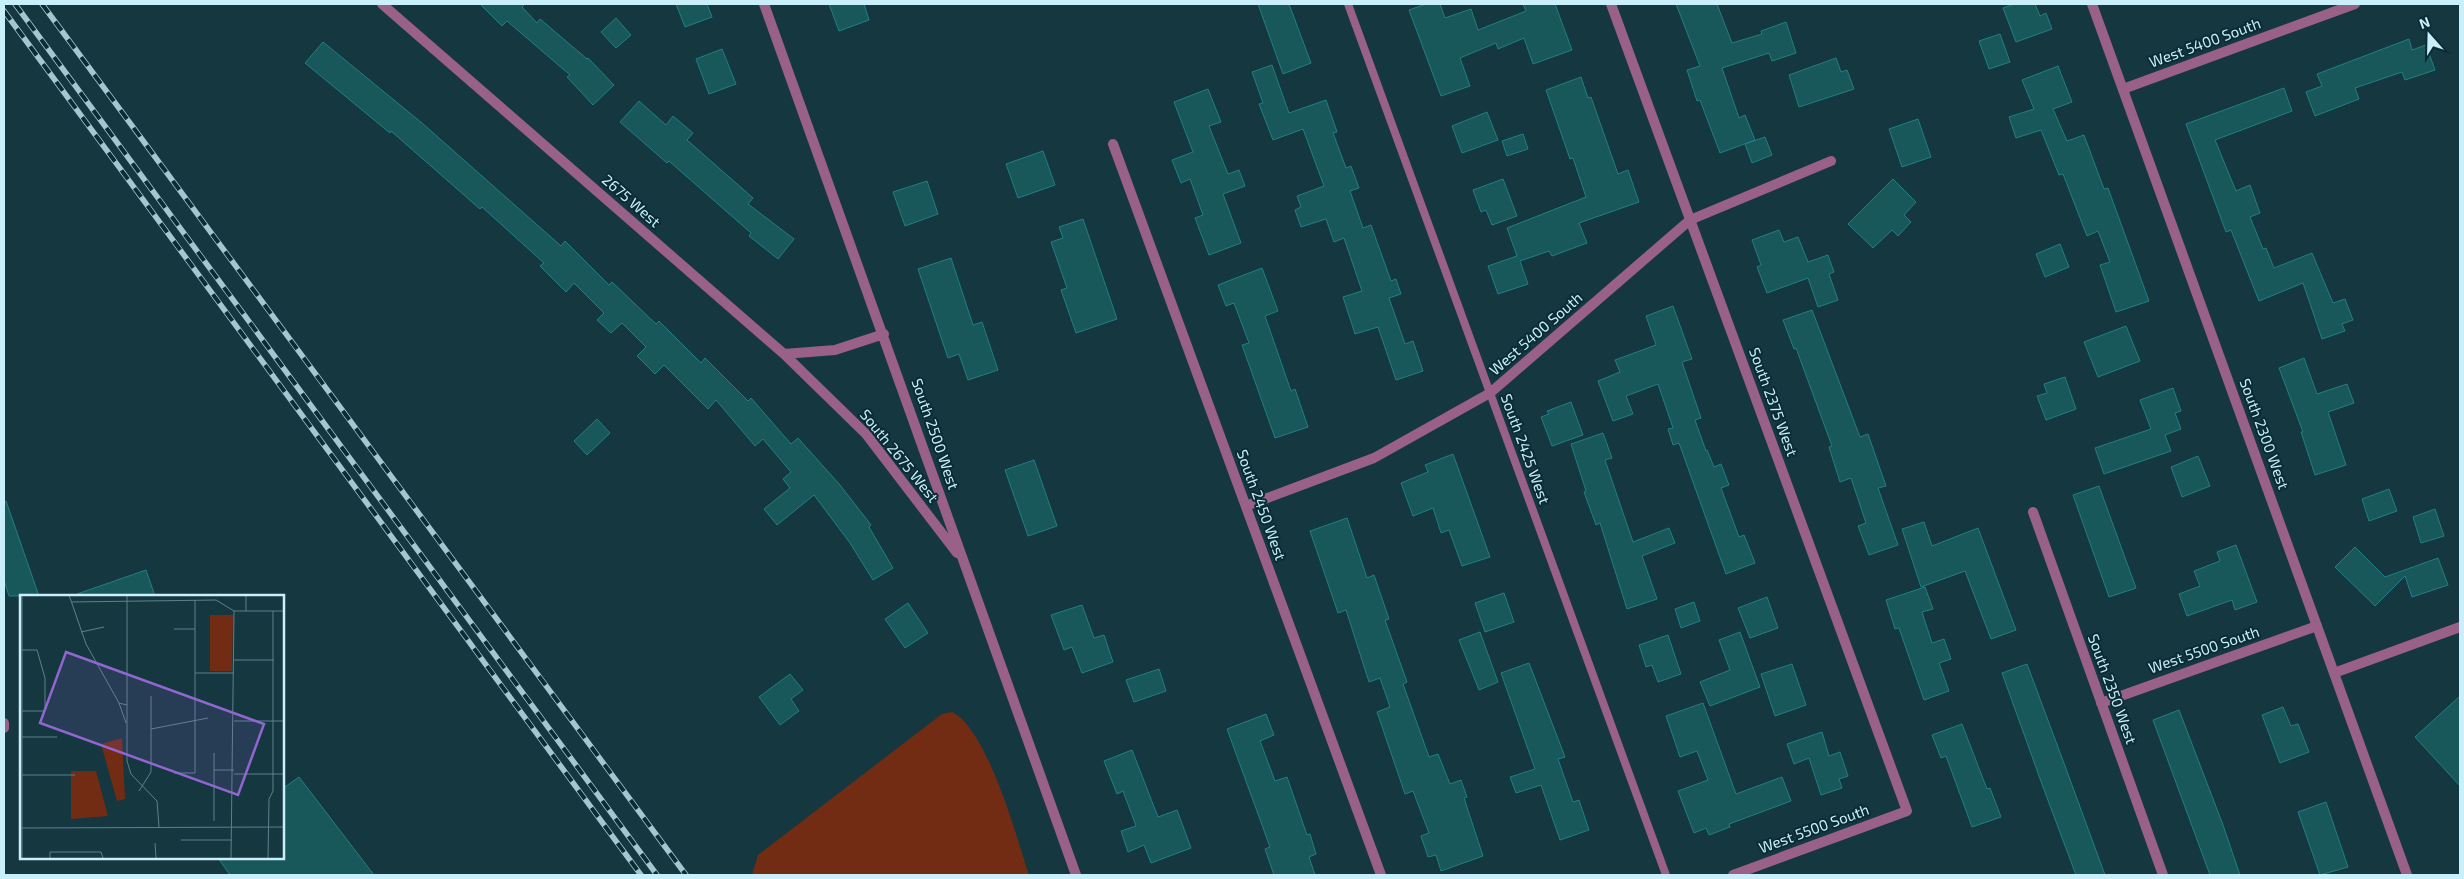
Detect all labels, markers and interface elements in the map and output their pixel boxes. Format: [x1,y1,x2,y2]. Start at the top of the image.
north arrow [2404,10,2454,60]
text: N [2417,13,2432,32]
street label: West 5400 South [2146,14,2263,71]
street label: 2675 West [599,170,665,231]
street label: West 5400 South [1485,288,1586,379]
street label: South 2375 West [1746,345,1802,459]
street label: South 2500 West [909,376,963,492]
street label: South 2300 West [2237,376,2293,492]
street label: South 2425 West [1498,391,1554,506]
street label: South 2675 West [857,405,943,506]
street label: South 2450 West [1234,447,1290,563]
inset map [20,595,284,859]
street label: West 5500 South [2146,622,2262,676]
street label: South 2350 West [2085,631,2141,746]
street label: West 5500 South [1756,800,1871,856]

